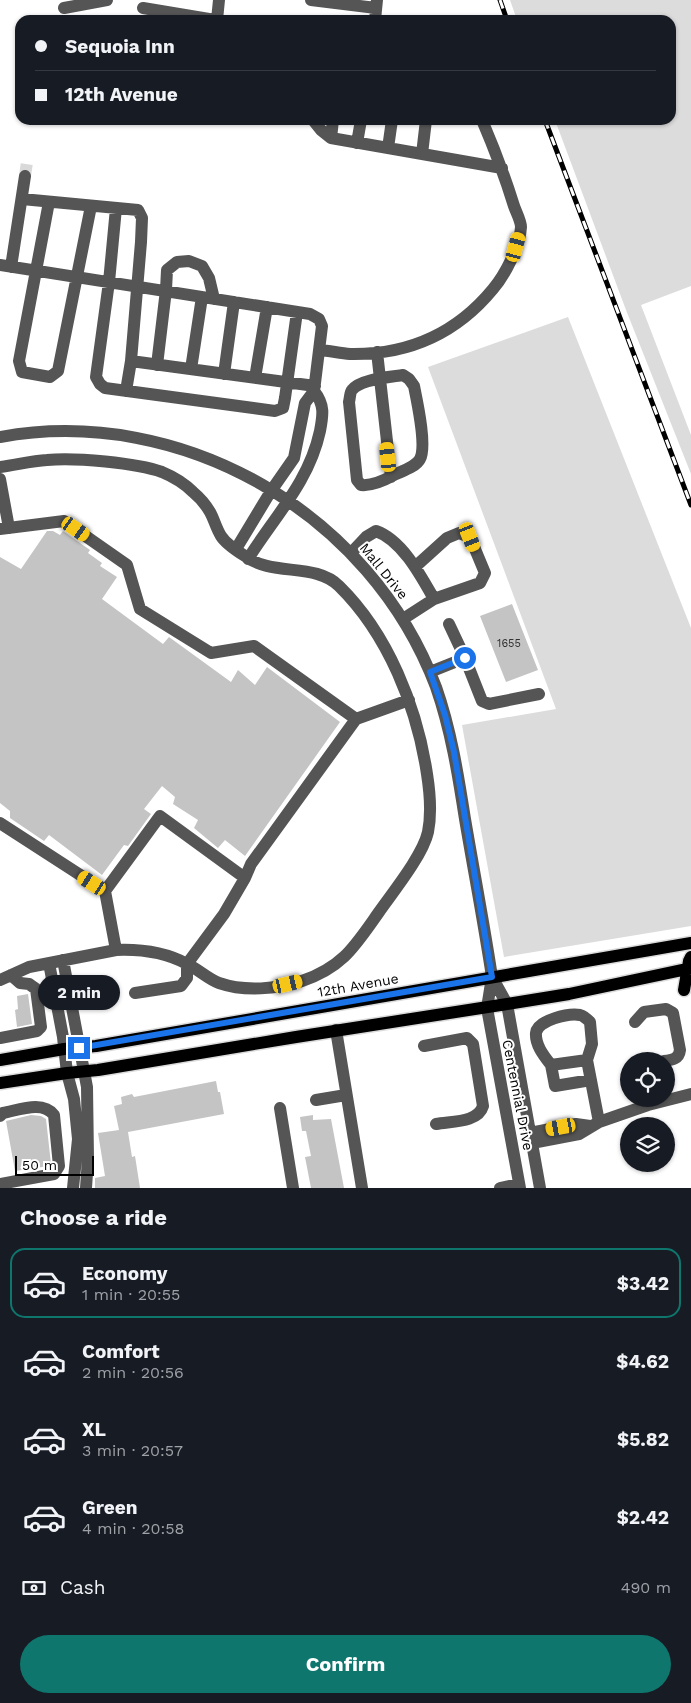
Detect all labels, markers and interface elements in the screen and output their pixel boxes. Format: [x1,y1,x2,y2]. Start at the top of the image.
text: Sequoia Inn [65,35,175,58]
text: 12th Avenue [65,83,178,106]
car [504,231,527,263]
car [378,441,397,473]
car [59,514,92,544]
car [457,520,482,554]
street label: Mall Drive [357,540,411,602]
house number: 1655 [497,637,521,650]
route start [454,647,476,669]
car [75,869,108,897]
street label: 12th Avenue [316,970,400,1000]
car [271,973,304,995]
callout: 2 min [38,976,120,1010]
text: 2 min [57,983,101,1002]
route end [68,1037,90,1059]
street label: Centennial Drive [499,1038,537,1152]
map controls [620,1052,675,1172]
button: locate [620,1052,675,1107]
car [544,1117,577,1137]
button: layers [620,1117,675,1172]
scale bar [15,1153,94,1176]
text: 50 m [22,1157,57,1173]
text: Choose a ride [20,1205,167,1230]
icon: car [22,1261,67,1306]
text: Economy [82,1262,167,1285]
text: $3.42 [617,1272,669,1295]
text: 1 min · 20:55 [82,1285,180,1304]
icon: car [22,1339,67,1384]
text: Comfort [82,1340,160,1363]
text: $4.62 [616,1350,669,1373]
text: 2 min · 20:56 [82,1363,184,1382]
icon: car [22,1417,67,1462]
text: XL [82,1418,106,1441]
text: $5.82 [617,1428,669,1451]
text: 3 min · 20:57 [82,1441,183,1460]
icon: car [22,1495,67,1540]
text: Green [82,1496,138,1519]
text: $2.42 [617,1506,669,1529]
text: 4 min · 20:58 [82,1519,184,1538]
icon: cash [20,1574,48,1602]
text: Cash [60,1576,106,1599]
text: 490 m [621,1578,671,1597]
button: Confirm [20,1635,671,1693]

